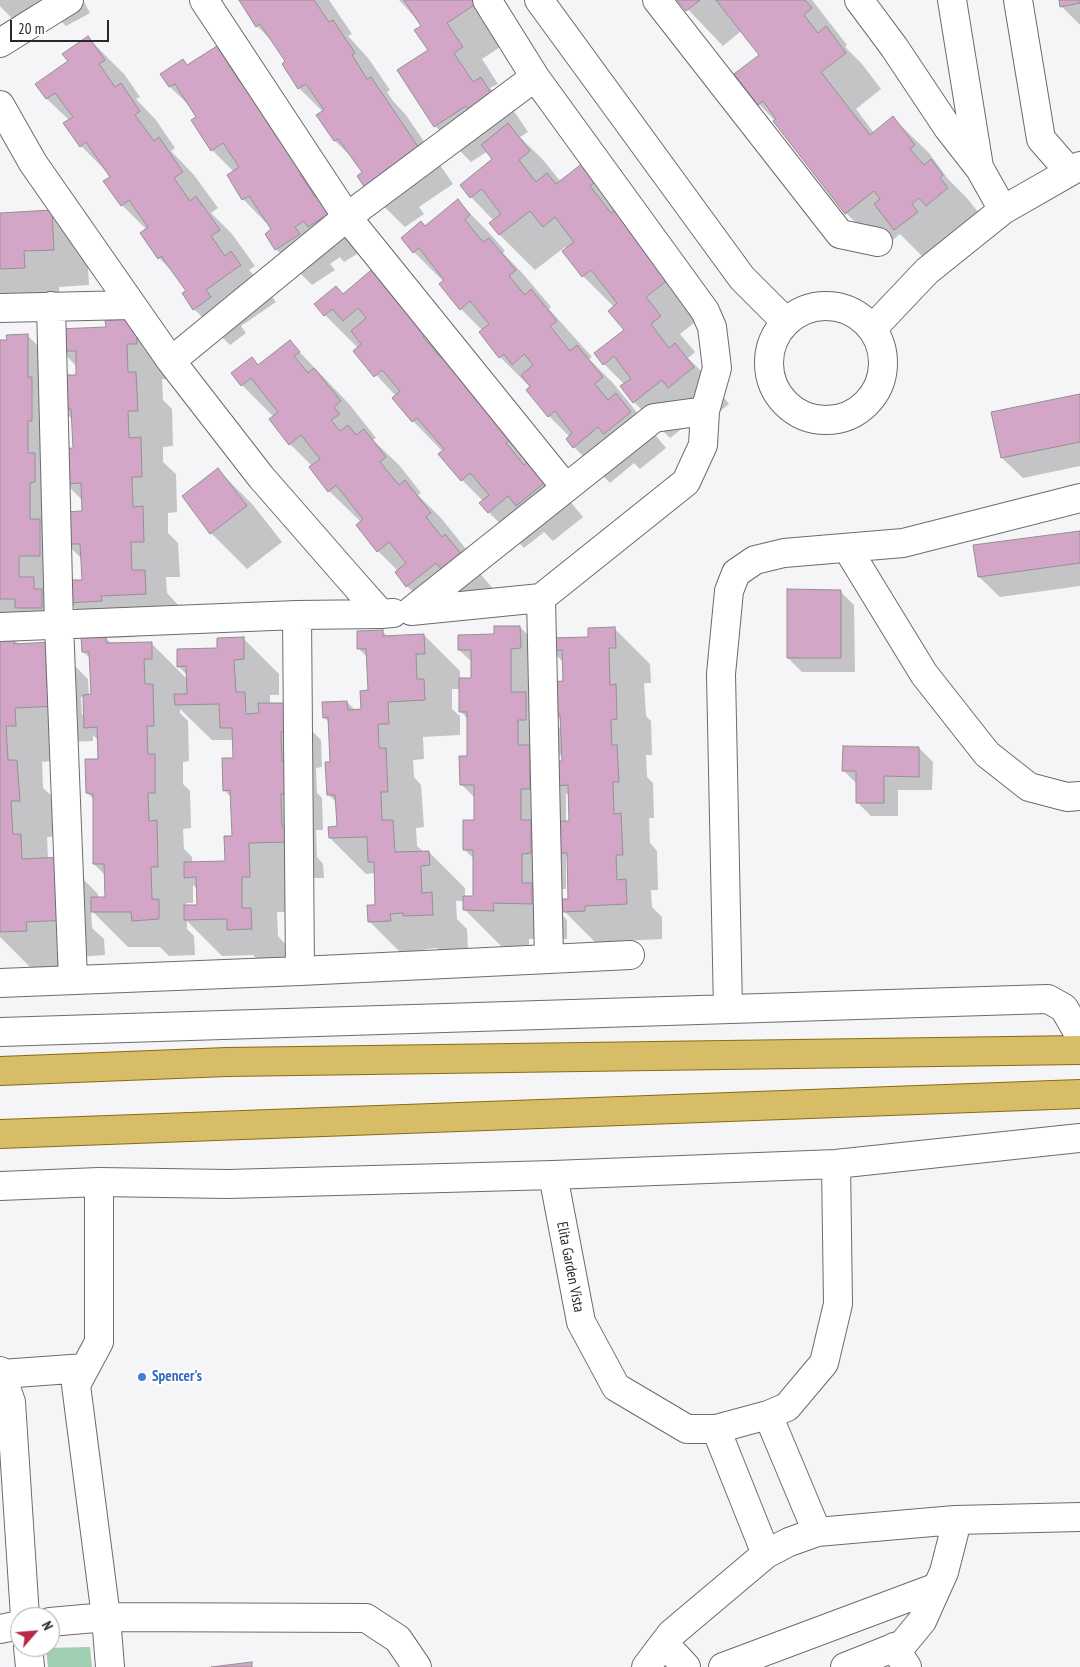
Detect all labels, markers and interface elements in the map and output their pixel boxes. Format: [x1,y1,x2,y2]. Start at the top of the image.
scale bar [12,10,111,42]
text: 20 m [18,19,44,38]
street label: Elita Garden Vista [552,1220,588,1314]
place label: Spencer's [152,1368,202,1386]
marker: Spencer's [136,1371,148,1383]
north arrow [10,1607,60,1657]
text: N [38,1618,57,1633]

